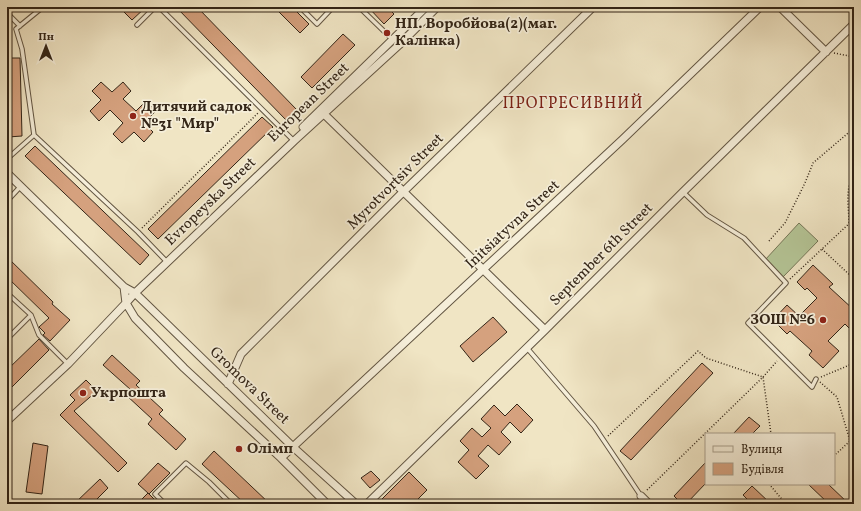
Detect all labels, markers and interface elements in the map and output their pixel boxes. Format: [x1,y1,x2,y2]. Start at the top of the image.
place label: НП. Воробйова(2)(маг. Калінка) [395,14,557,52]
north arrow [26,26,66,66]
marker: НП. Воробйова(2)(маг. Калінка) [382,28,392,38]
text: Пн [38,30,54,45]
street label: European Street [264,59,354,147]
district label: ПРОГРЕСИВНИЙ [503,93,643,115]
place label: Дитячий садок №31 "Мир" [141,97,252,135]
marker: Дитячий садок №31 "Мир" [128,111,138,121]
street label: Myrotvortsiv Street [343,129,449,235]
street label: Evropeyska Street [161,153,261,251]
street label: Initsiatyvna Street [461,176,565,274]
street label: September 6th Street [546,199,658,311]
place label: ЗОШ №6 [750,310,815,331]
marker: ЗОШ №6 [818,315,828,325]
street label: Gromova Street [204,342,294,430]
place label: Укрпошта [91,383,166,404]
marker: Укрпошта [78,388,88,398]
legend [705,433,835,485]
place label: Олімп [247,439,294,460]
text: Вулиця [741,442,782,458]
marker: Олімп [234,444,244,454]
text: Будівля [741,462,784,478]

